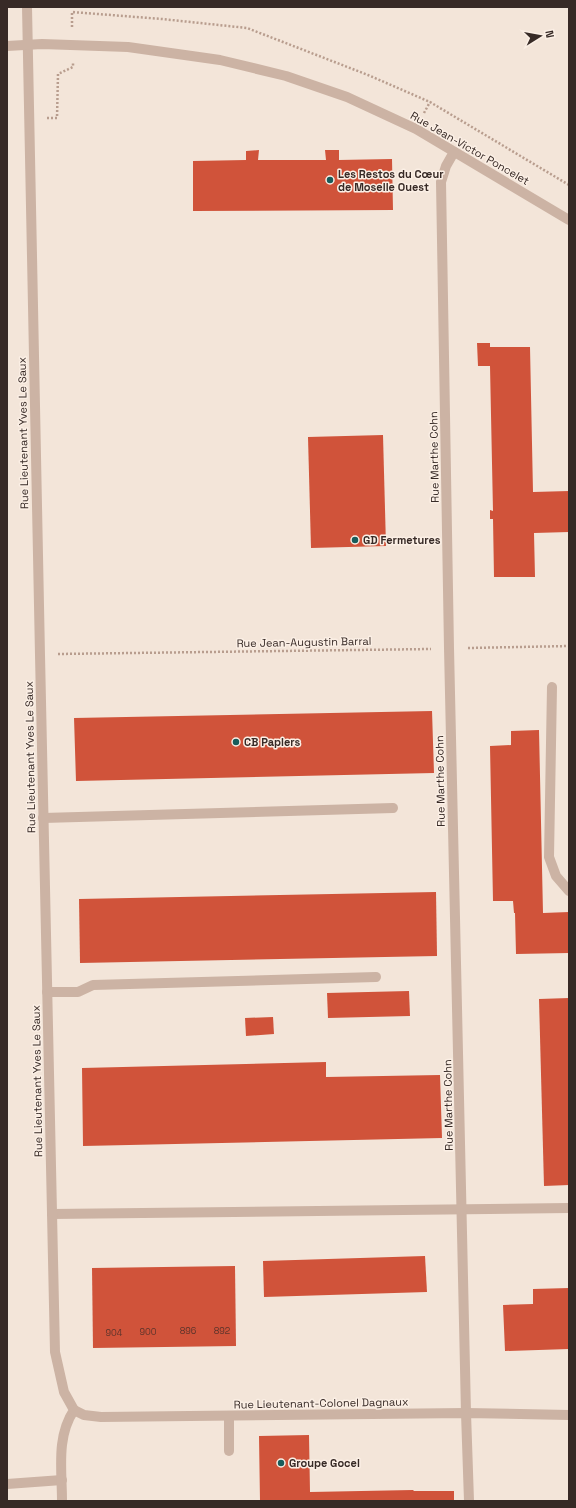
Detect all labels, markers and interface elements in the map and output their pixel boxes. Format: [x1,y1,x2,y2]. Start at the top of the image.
north arrow [520,16,560,56]
text: N [542,29,557,39]
street label: Rue Jean-Victor Poncelet [408,108,532,188]
place label: Les Restos du Cœur de Moselle Ouest [338,167,444,194]
marker: Les Restos du Cœur de Moselle Ouest [325,175,335,185]
street label: Rue Lieutenant Yves Le Saux [15,356,31,509]
street label: Rue Marthe Cohn [426,411,442,503]
place label: GD Fermetures [363,533,441,547]
marker: GD Fermetures [350,535,360,545]
street label: Rue Jean-Augustin Barral [236,634,372,650]
street label: Rue Lieutenant Yves Le Saux [22,680,38,833]
place label: CB Papiers [244,735,301,749]
street label: Rue Marthe Cohn [432,735,448,827]
marker: CB Papiers [231,737,241,747]
street label: Rue Lieutenant Yves Le Saux [29,1004,45,1157]
street label: Rue Marthe Cohn [440,1059,456,1151]
house number: 896 [180,1325,197,1337]
house number: 892 [214,1325,230,1337]
house number: 900 [139,1326,157,1338]
house number: 904 [106,1327,123,1339]
street label: Rue Lieutenant-Colonel Dagnaux [234,1394,409,1412]
place label: Groupe Gocel [289,1456,360,1470]
marker: Groupe Gocel [276,1458,286,1468]

